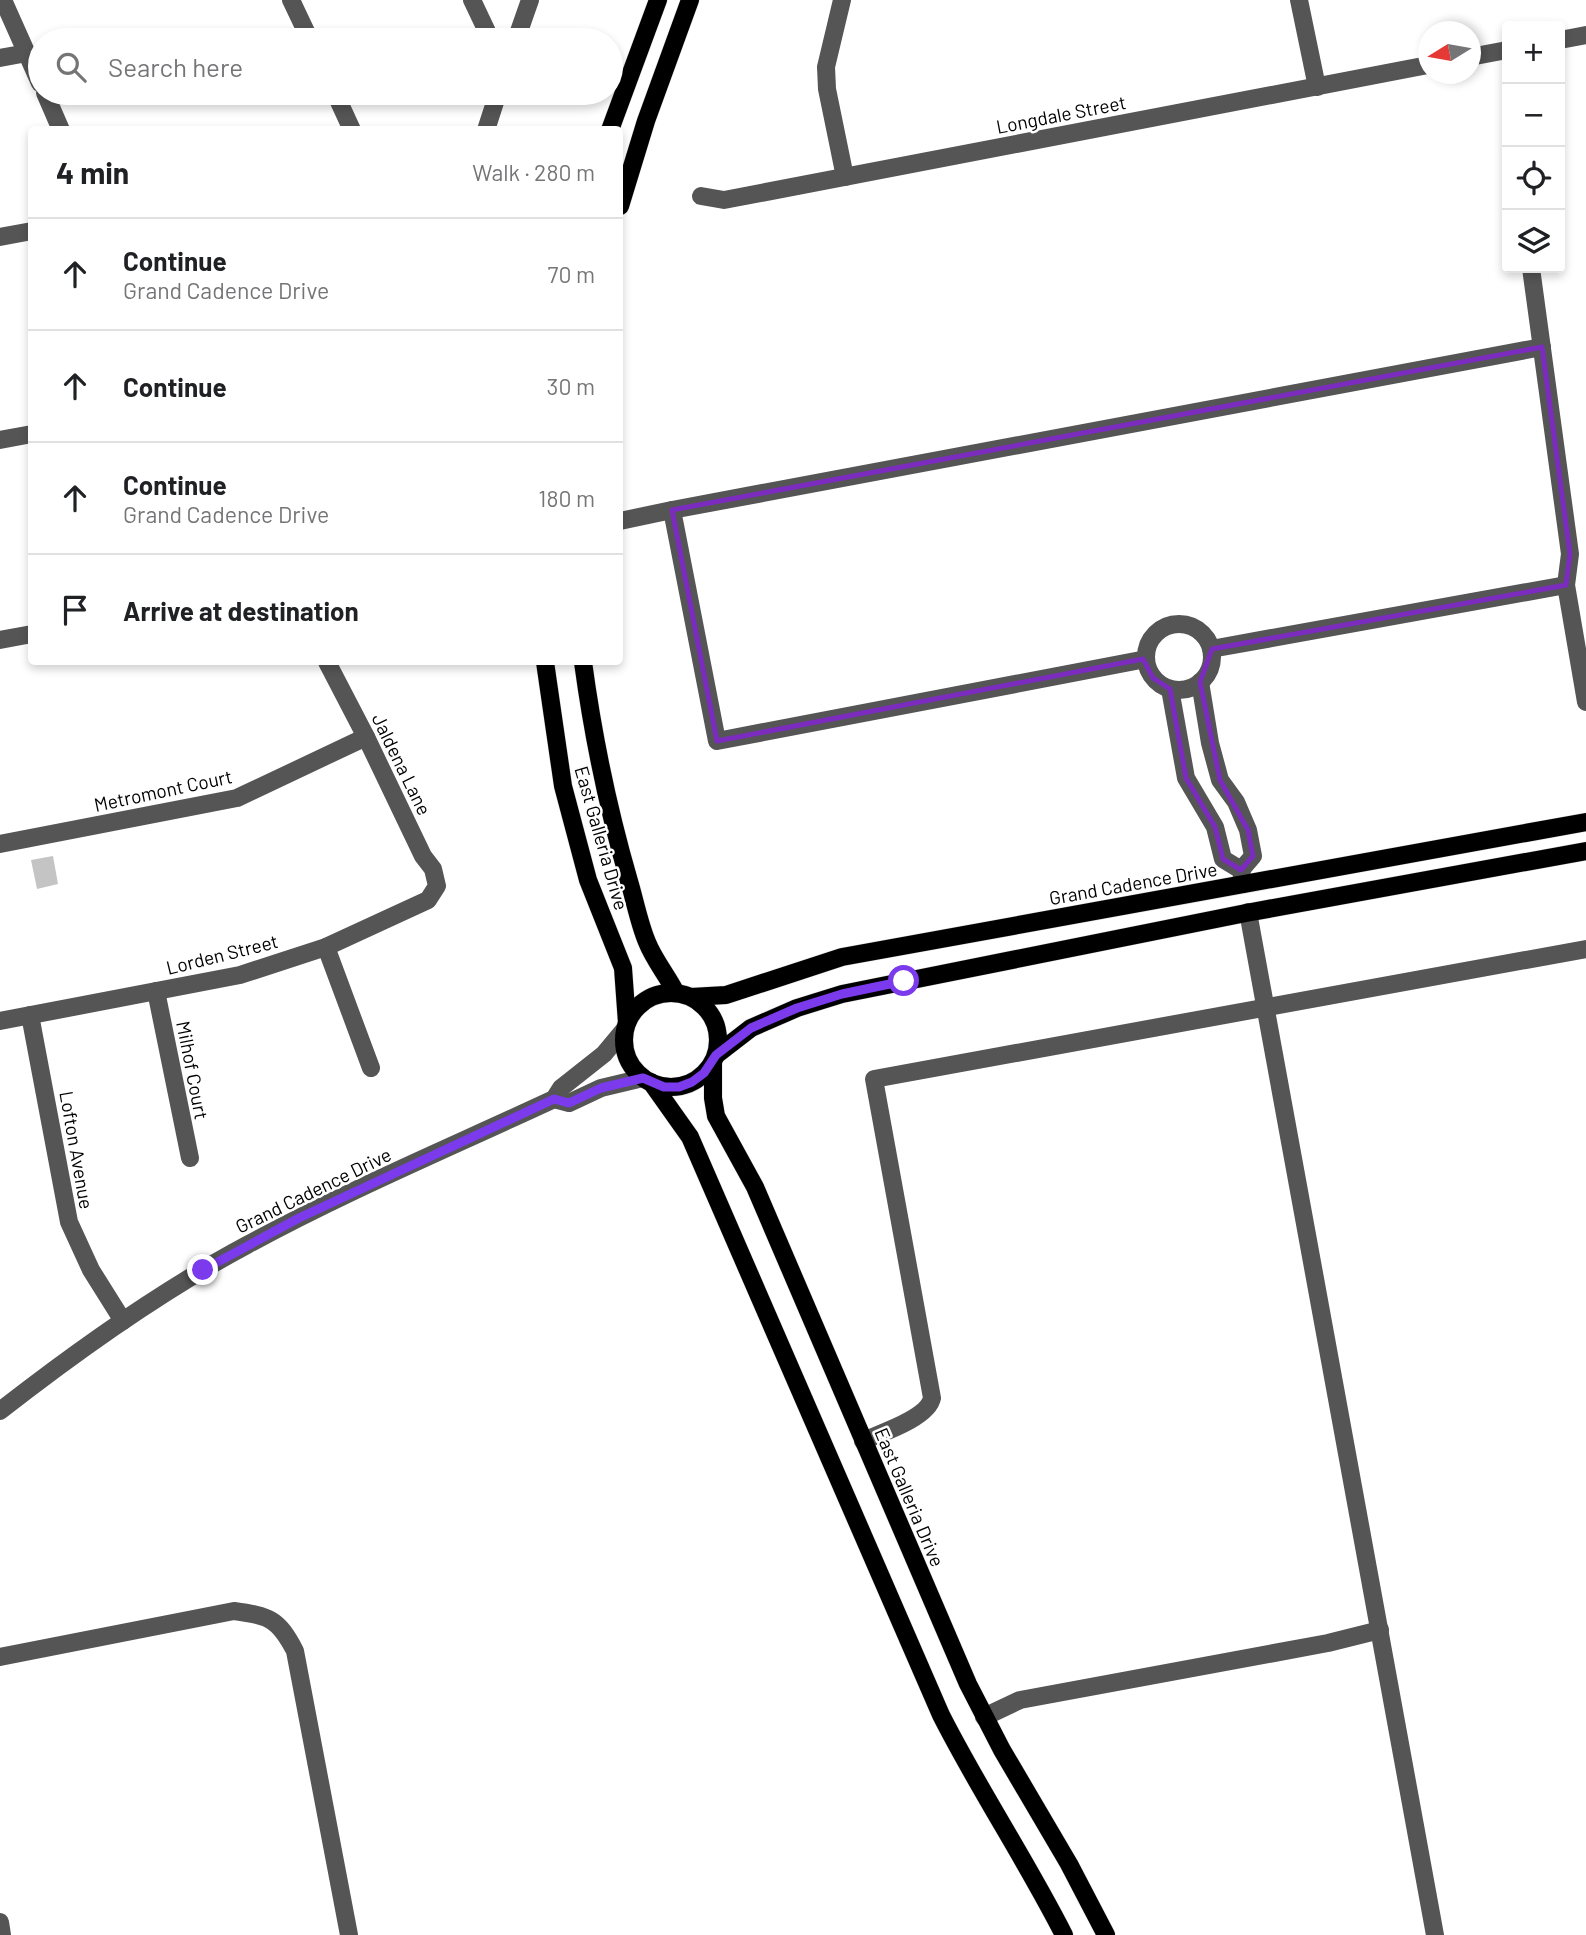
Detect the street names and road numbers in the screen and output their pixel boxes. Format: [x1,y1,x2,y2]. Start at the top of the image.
street label: Longdale Street [994,90,1128,138]
street label: Jaldena Lane [368,710,436,818]
street label: East Galleria Drive [570,763,634,913]
street label: Metromont Court [92,764,234,816]
street label: Grand Cadence Drive [1047,857,1219,909]
street label: Lorden Street [164,929,280,979]
street label: Milhof Court [172,1019,214,1121]
street label: Lofton Avenue [55,1089,99,1211]
street label: Grand Cadence Drive [231,1142,395,1238]
street label: East Galleria Drive [870,1424,950,1570]

